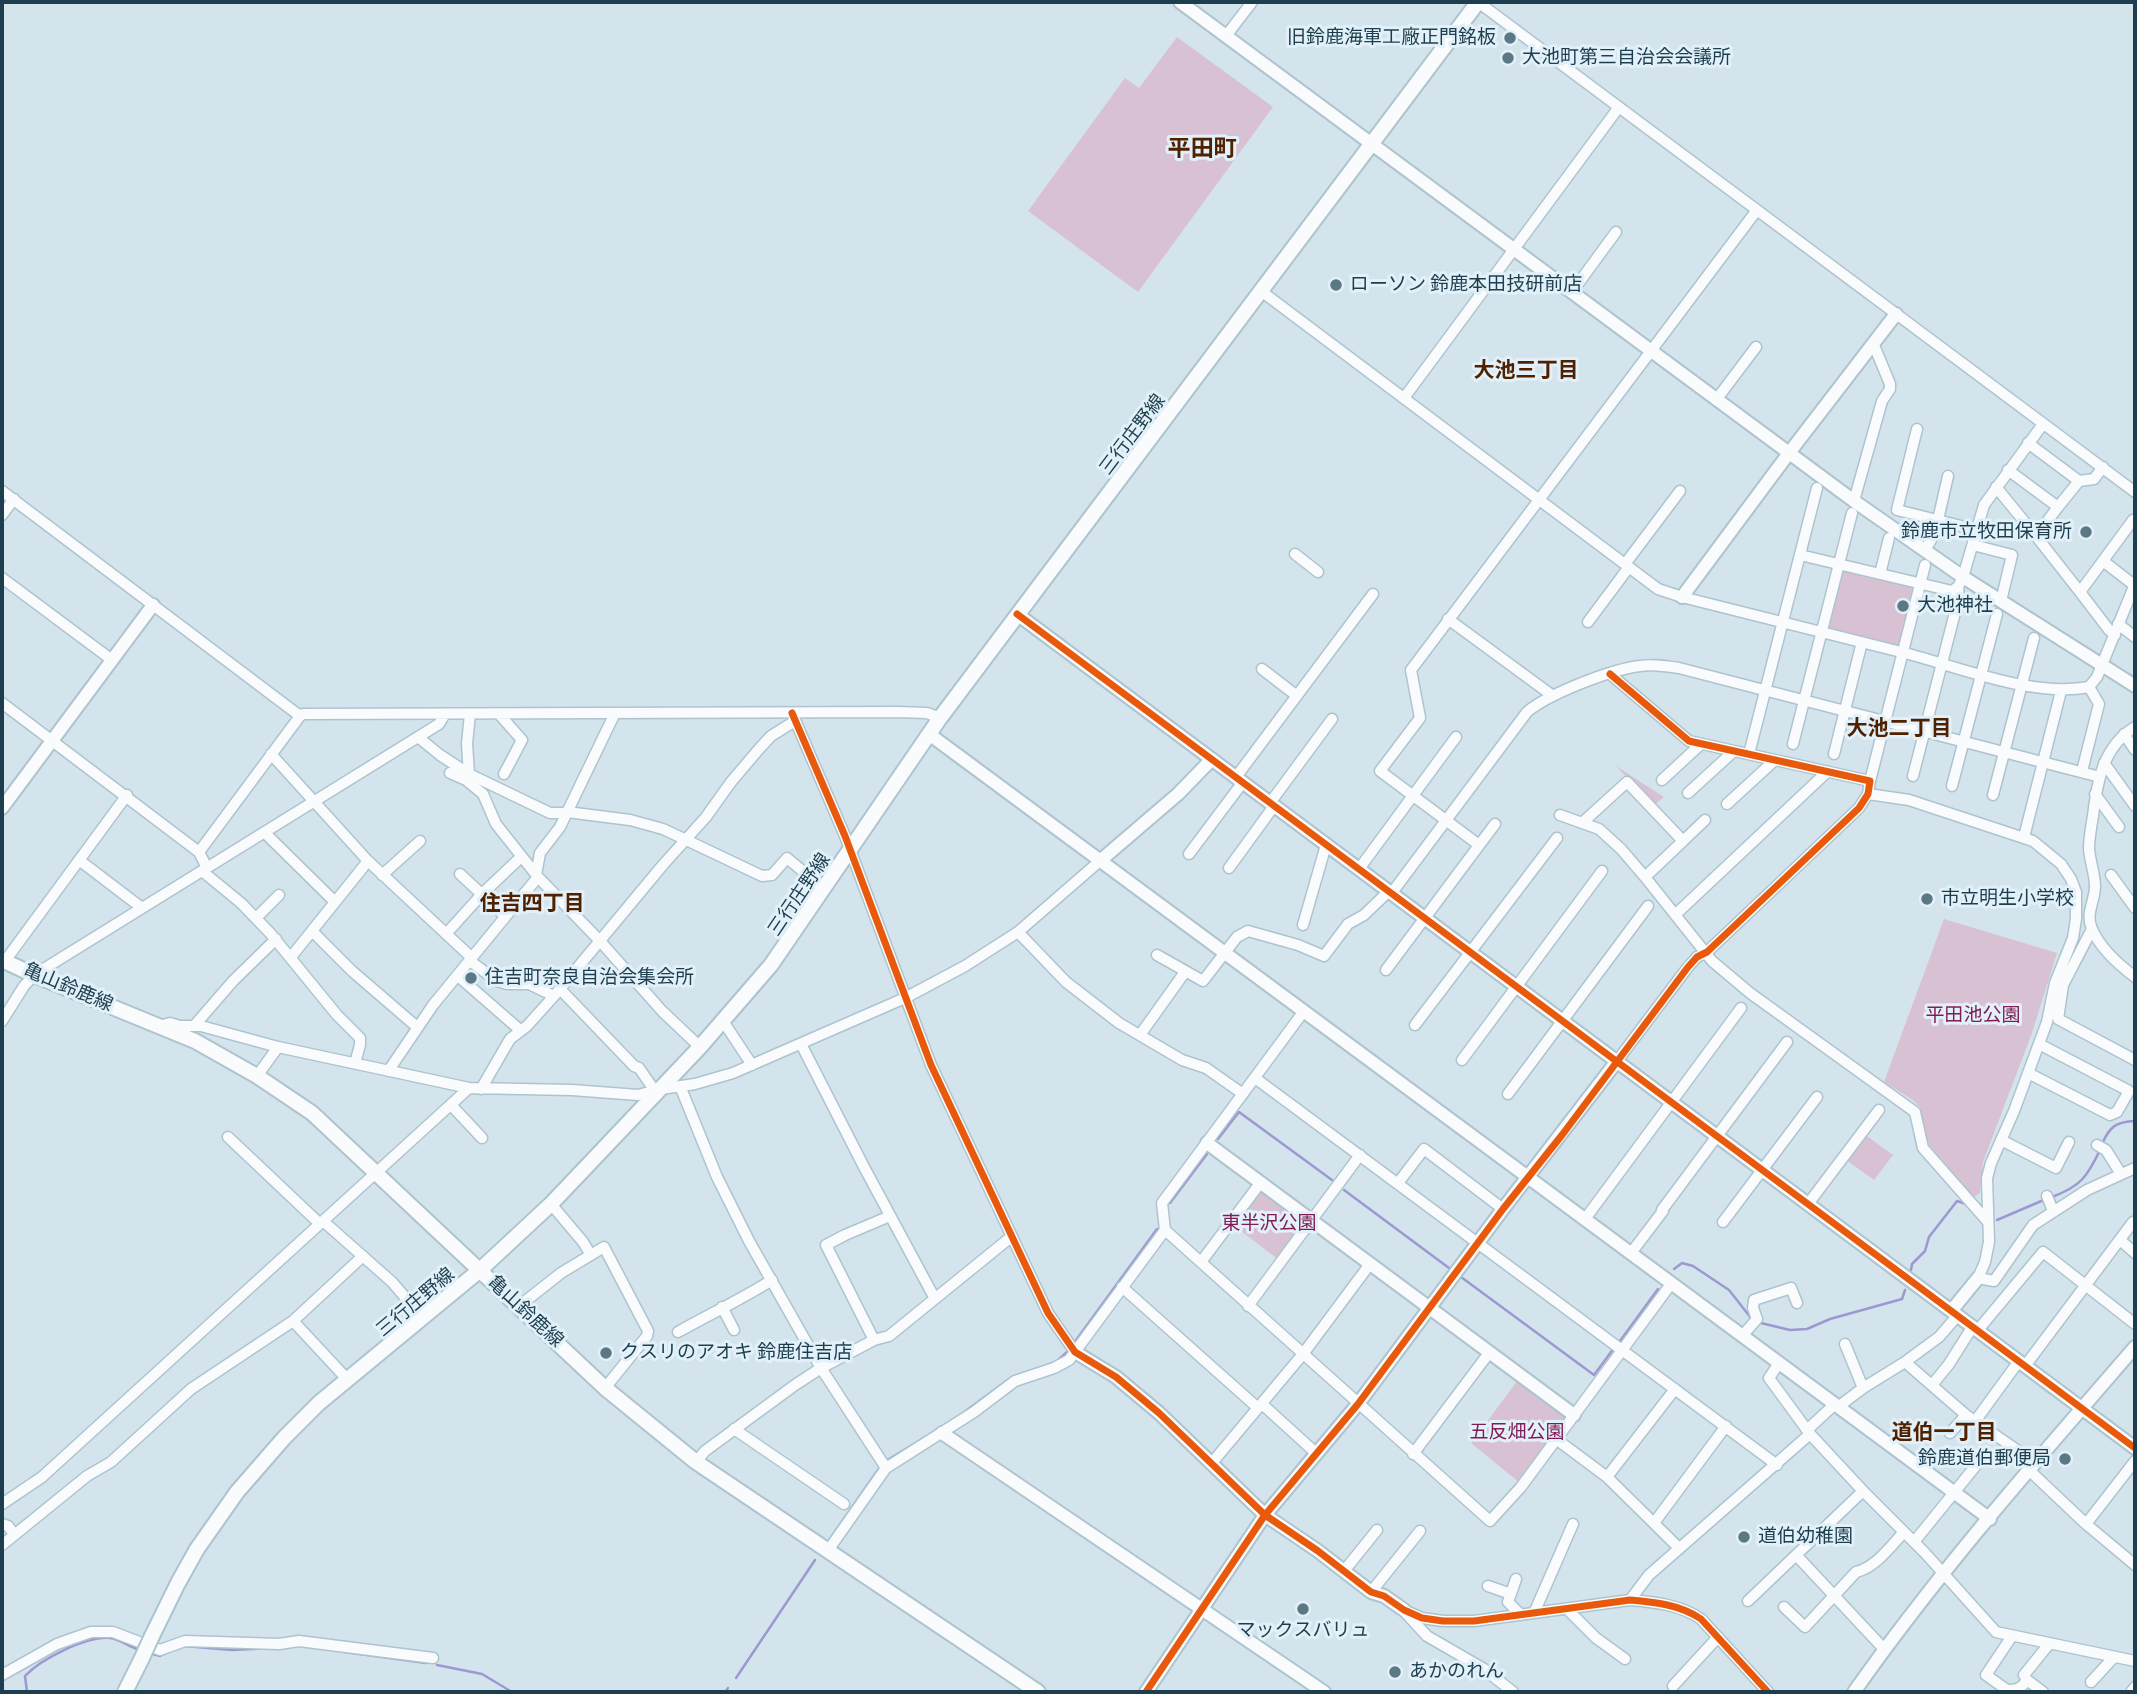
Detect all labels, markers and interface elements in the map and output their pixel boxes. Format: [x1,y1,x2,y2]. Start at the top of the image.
place label: 旧鈴鹿海軍工廠正門銘板 [1287,27,1496,49]
marker: 旧鈴鹿海軍工廠正門銘板 [1502,30,1518,46]
place label: 大池町第三自治会会議所 [1522,47,1731,69]
marker: 大池町第三自治会会議所 [1500,50,1516,66]
district label: 平田町 [1168,136,1236,164]
place label: ローソン 鈴鹿本田技研前店 [1350,274,1582,296]
marker: ローソン 鈴鹿本田技研前店 [1328,277,1344,293]
district label: 大池三丁目 [1474,358,1578,384]
street label: 三行庄野線 [1095,390,1171,480]
place label: 鈴鹿市立牧田保育所 [1901,521,2072,543]
marker: 鈴鹿市立牧田保育所 [2078,524,2094,540]
place label: 大池神社 [1917,595,1993,617]
marker: 大池神社 [1895,598,1911,614]
district label: 大池二丁目 [1847,716,1951,742]
street label: 三行庄野線 [764,849,836,941]
place label: 市立明生小学校 [1941,888,2074,910]
district label: 住吉四丁目 [480,891,584,917]
marker: 市立明生小学校 [1919,891,1935,907]
street label: 亀山鈴鹿線 [20,959,116,1017]
place label: 住吉町奈良自治会集会所 [485,967,694,989]
marker: 住吉町奈良自治会集会所 [463,970,479,986]
park label: 平田池公園 [1926,1005,2020,1027]
park label: 東半沢公園 [1222,1213,1316,1235]
street label: 三行庄野線 [372,1264,460,1342]
street label: 亀山鈴鹿線 [482,1271,568,1353]
place label: クスリのアオキ 鈴鹿住吉店 [620,1342,852,1364]
marker: クスリのアオキ 鈴鹿住吉店 [598,1345,614,1361]
district label: 道伯一丁目 [1892,1420,1996,1446]
park label: 五反畑公園 [1470,1422,1564,1444]
place label: 鈴鹿道伯郵便局 [1918,1448,2051,1470]
marker: 鈴鹿道伯郵便局 [2057,1451,2073,1467]
place label: 道伯幼稚園 [1758,1526,1853,1548]
marker: 道伯幼稚園 [1736,1529,1752,1545]
marker: マックスバリュ [1295,1601,1311,1617]
place label: マックスバリュ [1237,1620,1369,1642]
place label: あかのれん [1409,1661,1504,1683]
marker: あかのれん [1387,1664,1403,1680]

